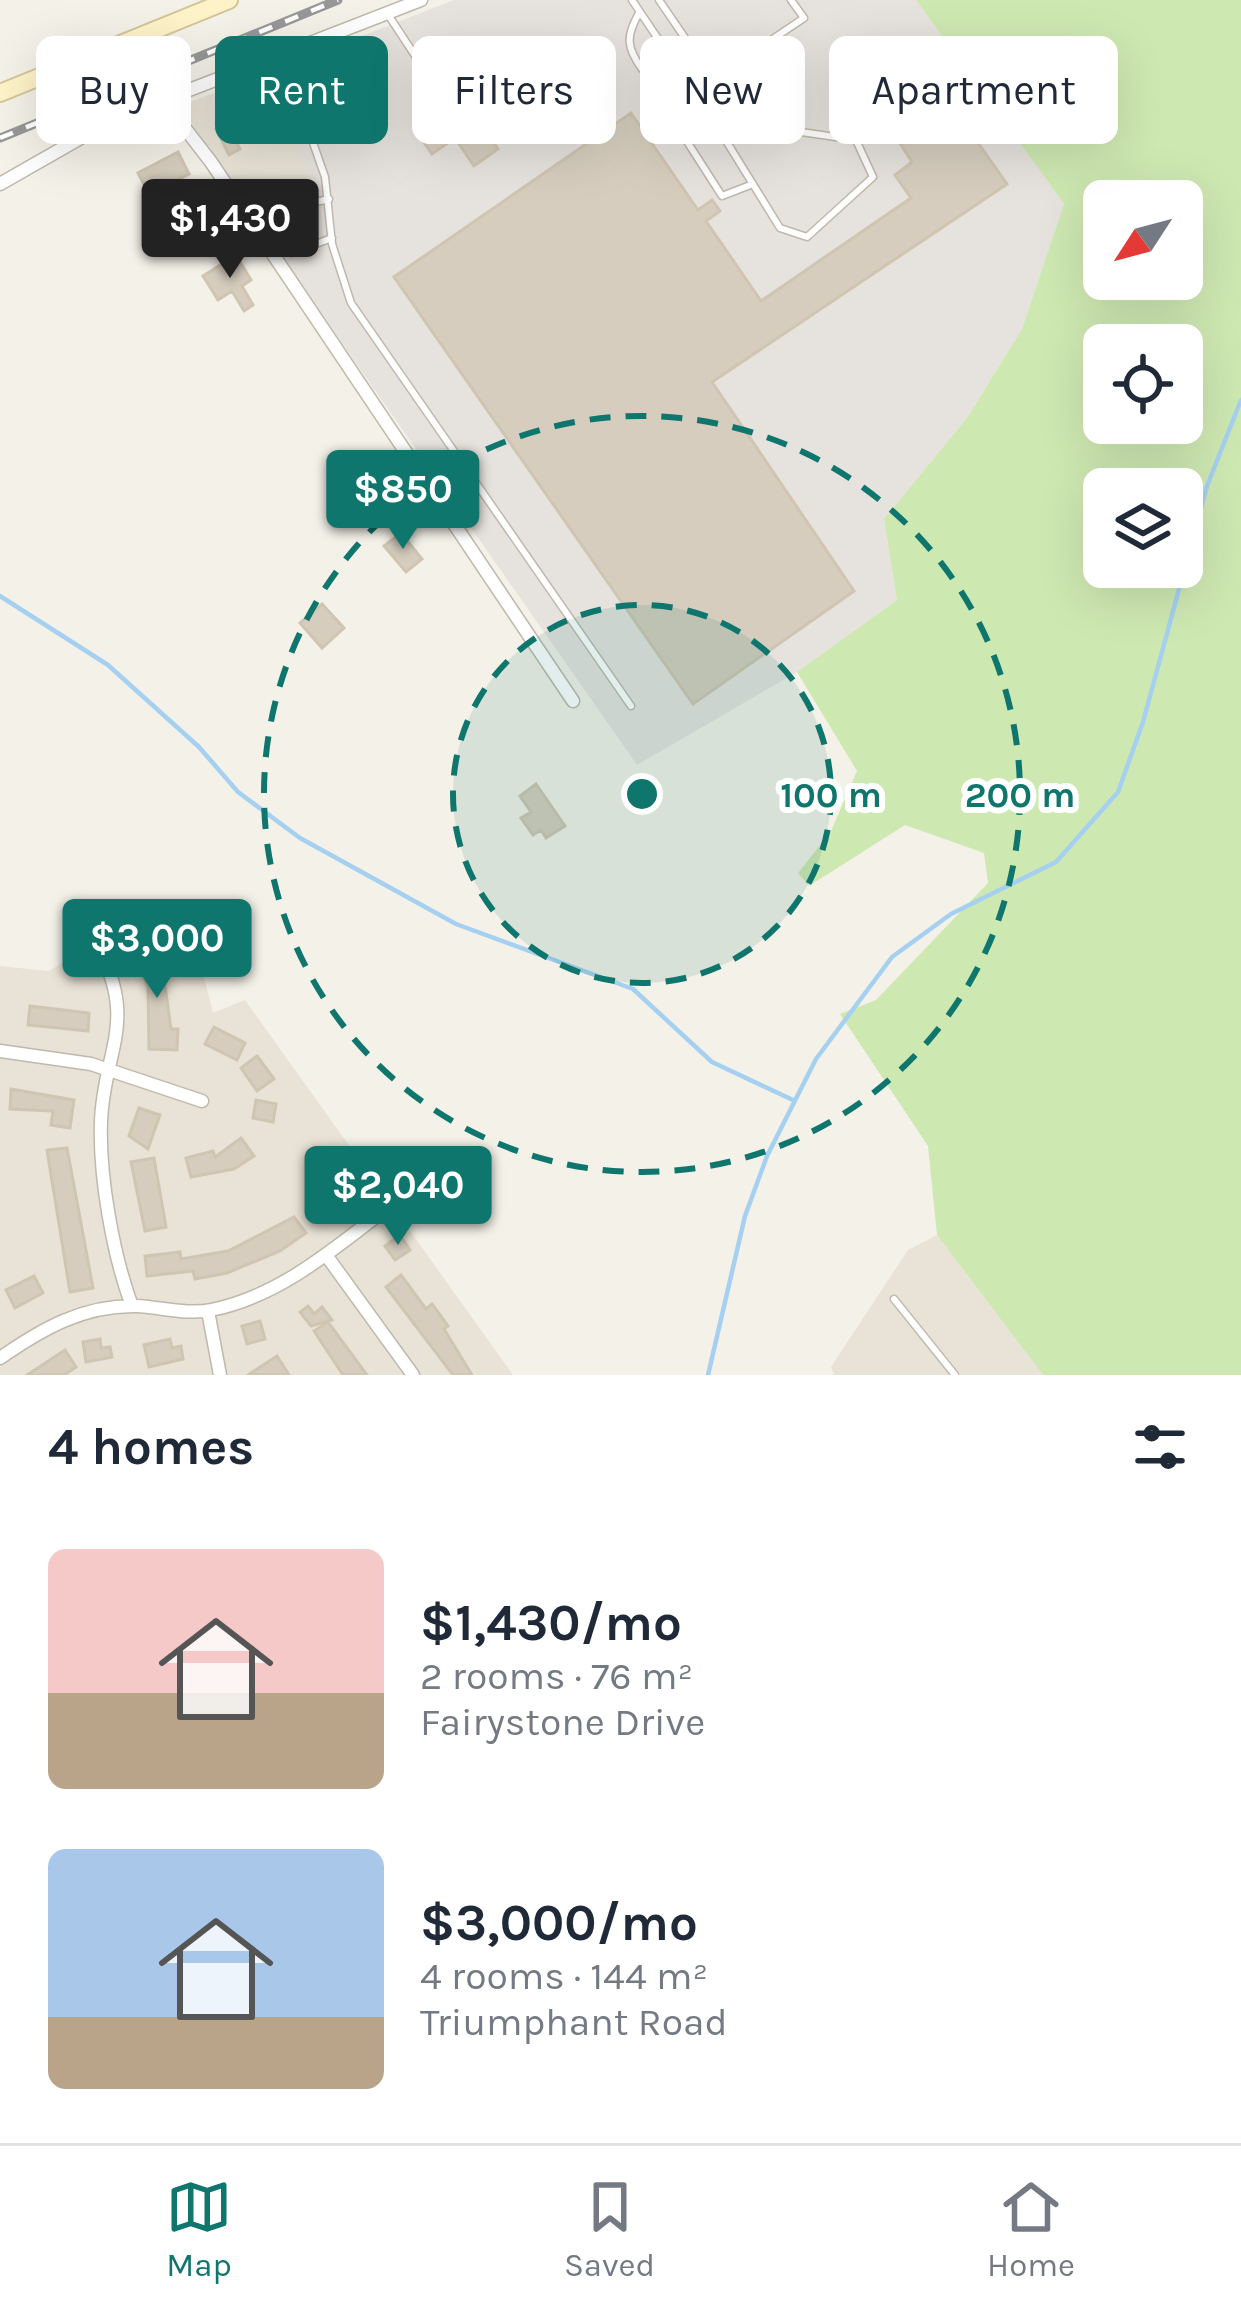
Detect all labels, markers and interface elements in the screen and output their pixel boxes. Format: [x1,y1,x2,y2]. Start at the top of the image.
chip: Buy [36,36,191,144]
chip: Rent [215,36,388,144]
chip: Filters [412,36,616,144]
chip: New [640,36,805,144]
chip: Apartment [829,36,1118,144]
pin: $1,430 [132,179,328,281]
north arrow [1083,180,1203,300]
map controls [1083,180,1203,588]
text: $1,430 [169,195,291,241]
button: locate [1083,324,1203,444]
pin: $850 [332,450,474,552]
text: $850 [353,466,453,512]
button: layers [1083,468,1203,588]
centre of rings [621,773,663,815]
text: 100 m [780,774,882,816]
text: 200 m [965,774,1075,816]
pin: $3,000 [59,899,255,1001]
text: $3,000 [90,915,225,961]
pin: $2,040 [300,1146,496,1248]
text: $2,040 [332,1162,464,1208]
icon: filters [1127,1414,1193,1480]
text: 4 homes [48,1417,254,1477]
text: $1,430/mo [420,1593,682,1653]
icon: home [144,1597,288,1741]
text: 2 rooms · 76 m² [420,1653,693,1699]
text: Fairystone Drive [420,1699,705,1745]
text: $3,000/mo [420,1893,698,1953]
icon: home [144,1897,288,2041]
text: 4 rooms · 144 m² [420,1953,708,1999]
text: Triumphant Road [420,1999,728,2045]
tab: Map [166,2174,232,2284]
tab: Saved [564,2174,655,2284]
tab: Home [987,2174,1075,2284]

